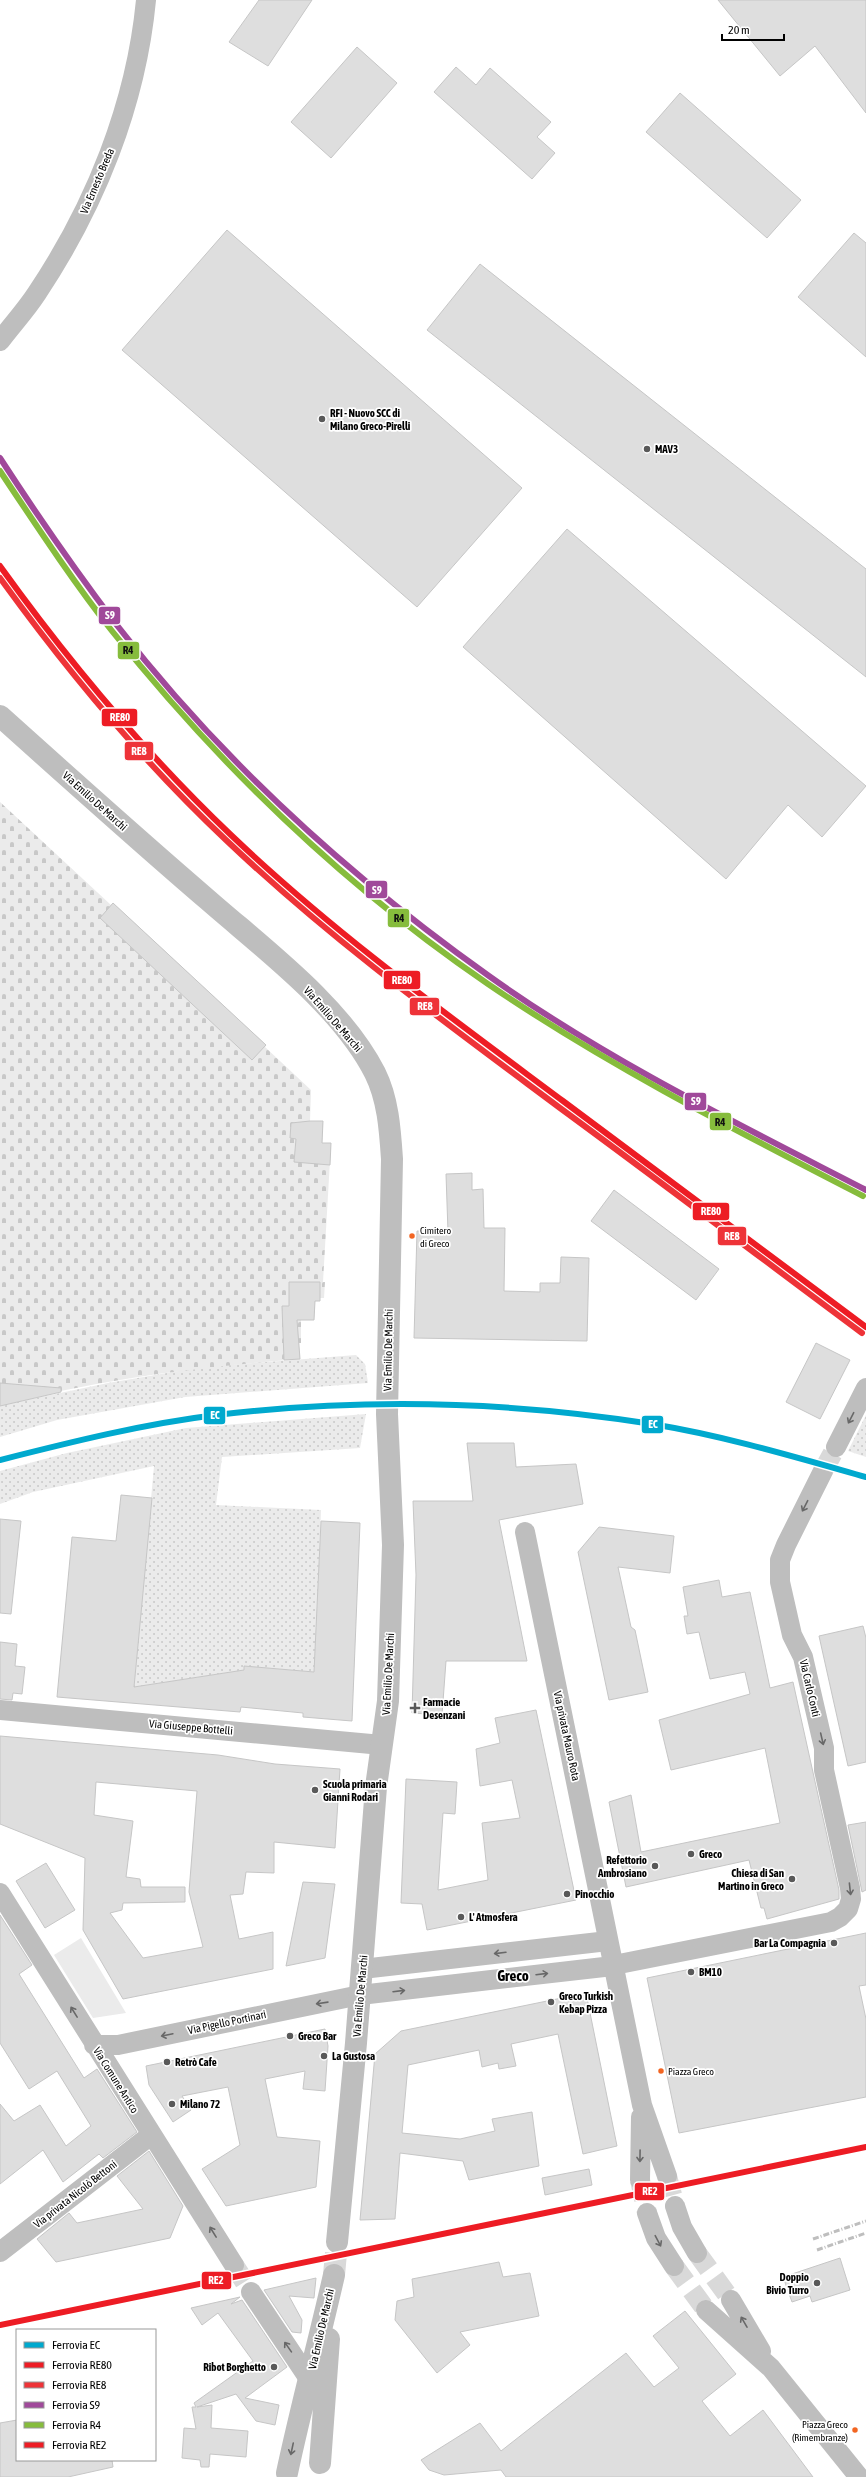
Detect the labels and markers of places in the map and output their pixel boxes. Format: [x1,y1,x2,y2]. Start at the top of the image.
place label: RFI - Nuovo SCC di Milano Greco-Pirelli [330,407,411,432]
marker: RFI - Nuovo SCC di Milano Greco-Pirelli [317,414,327,424]
place label: MAV3 [655,443,678,455]
marker: MAV3 [642,444,652,454]
place label: Cimitero di Greco [420,1225,452,1249]
marker: Cimitero di Greco [407,1231,417,1241]
place label: Farmacie Desenzani [423,1696,466,1721]
marker: Farmacie Desenzani [410,1703,420,1713]
place label: Scuola primaria Gianni Rodari [323,1778,387,1803]
marker: Scuola primaria Gianni Rodari [310,1785,320,1795]
place label: Greco [699,1848,722,1860]
marker: Greco [686,1849,696,1859]
place label: Refettorio Ambrosiano [597,1854,647,1879]
marker: Refettorio Ambrosiano [650,1861,660,1871]
place label: Chiesa di San Martino in Greco [718,1867,784,1892]
marker: Chiesa di San Martino in Greco [787,1874,797,1884]
place label: Pinocchio [575,1888,615,1900]
marker: Pinocchio [562,1889,572,1899]
place label: L' Atmosfera [469,1911,518,1923]
marker: L' Atmosfera [456,1912,466,1922]
place label: Bar La Compagnia [754,1937,826,1949]
marker: Bar La Compagnia [829,1938,839,1948]
place label: BM10 [699,1966,722,1978]
marker: BM10 [686,1967,696,1977]
place label: Greco Turkish Kebap Pizza [559,1990,613,2015]
marker: Greco Turkish Kebap Pizza [546,1997,556,2007]
place label: Greco Bar [298,2030,337,2042]
marker: Greco Bar [285,2031,295,2041]
place label: La Gustosa [332,2050,375,2062]
marker: La Gustosa [319,2051,329,2061]
place label: Retrò Cafe [175,2056,217,2068]
marker: Retrò Cafe [162,2057,172,2067]
marker: Piazza Greco [656,2066,666,2076]
place label: Piazza Greco [668,2066,714,2077]
place label: Milano 72 [180,2098,220,2110]
marker: Milano 72 [167,2099,177,2109]
place label: Doppio Bivio Turro [766,2271,809,2296]
marker: Doppio Bivio Turro [812,2278,822,2288]
place label: Ribot Borghetto [203,2361,266,2373]
marker: Ribot Borghetto [269,2362,279,2372]
place label: Piazza Greco (Rimembranze) [792,2419,848,2443]
marker: Piazza Greco (Rimembranze) [850,2425,860,2435]

